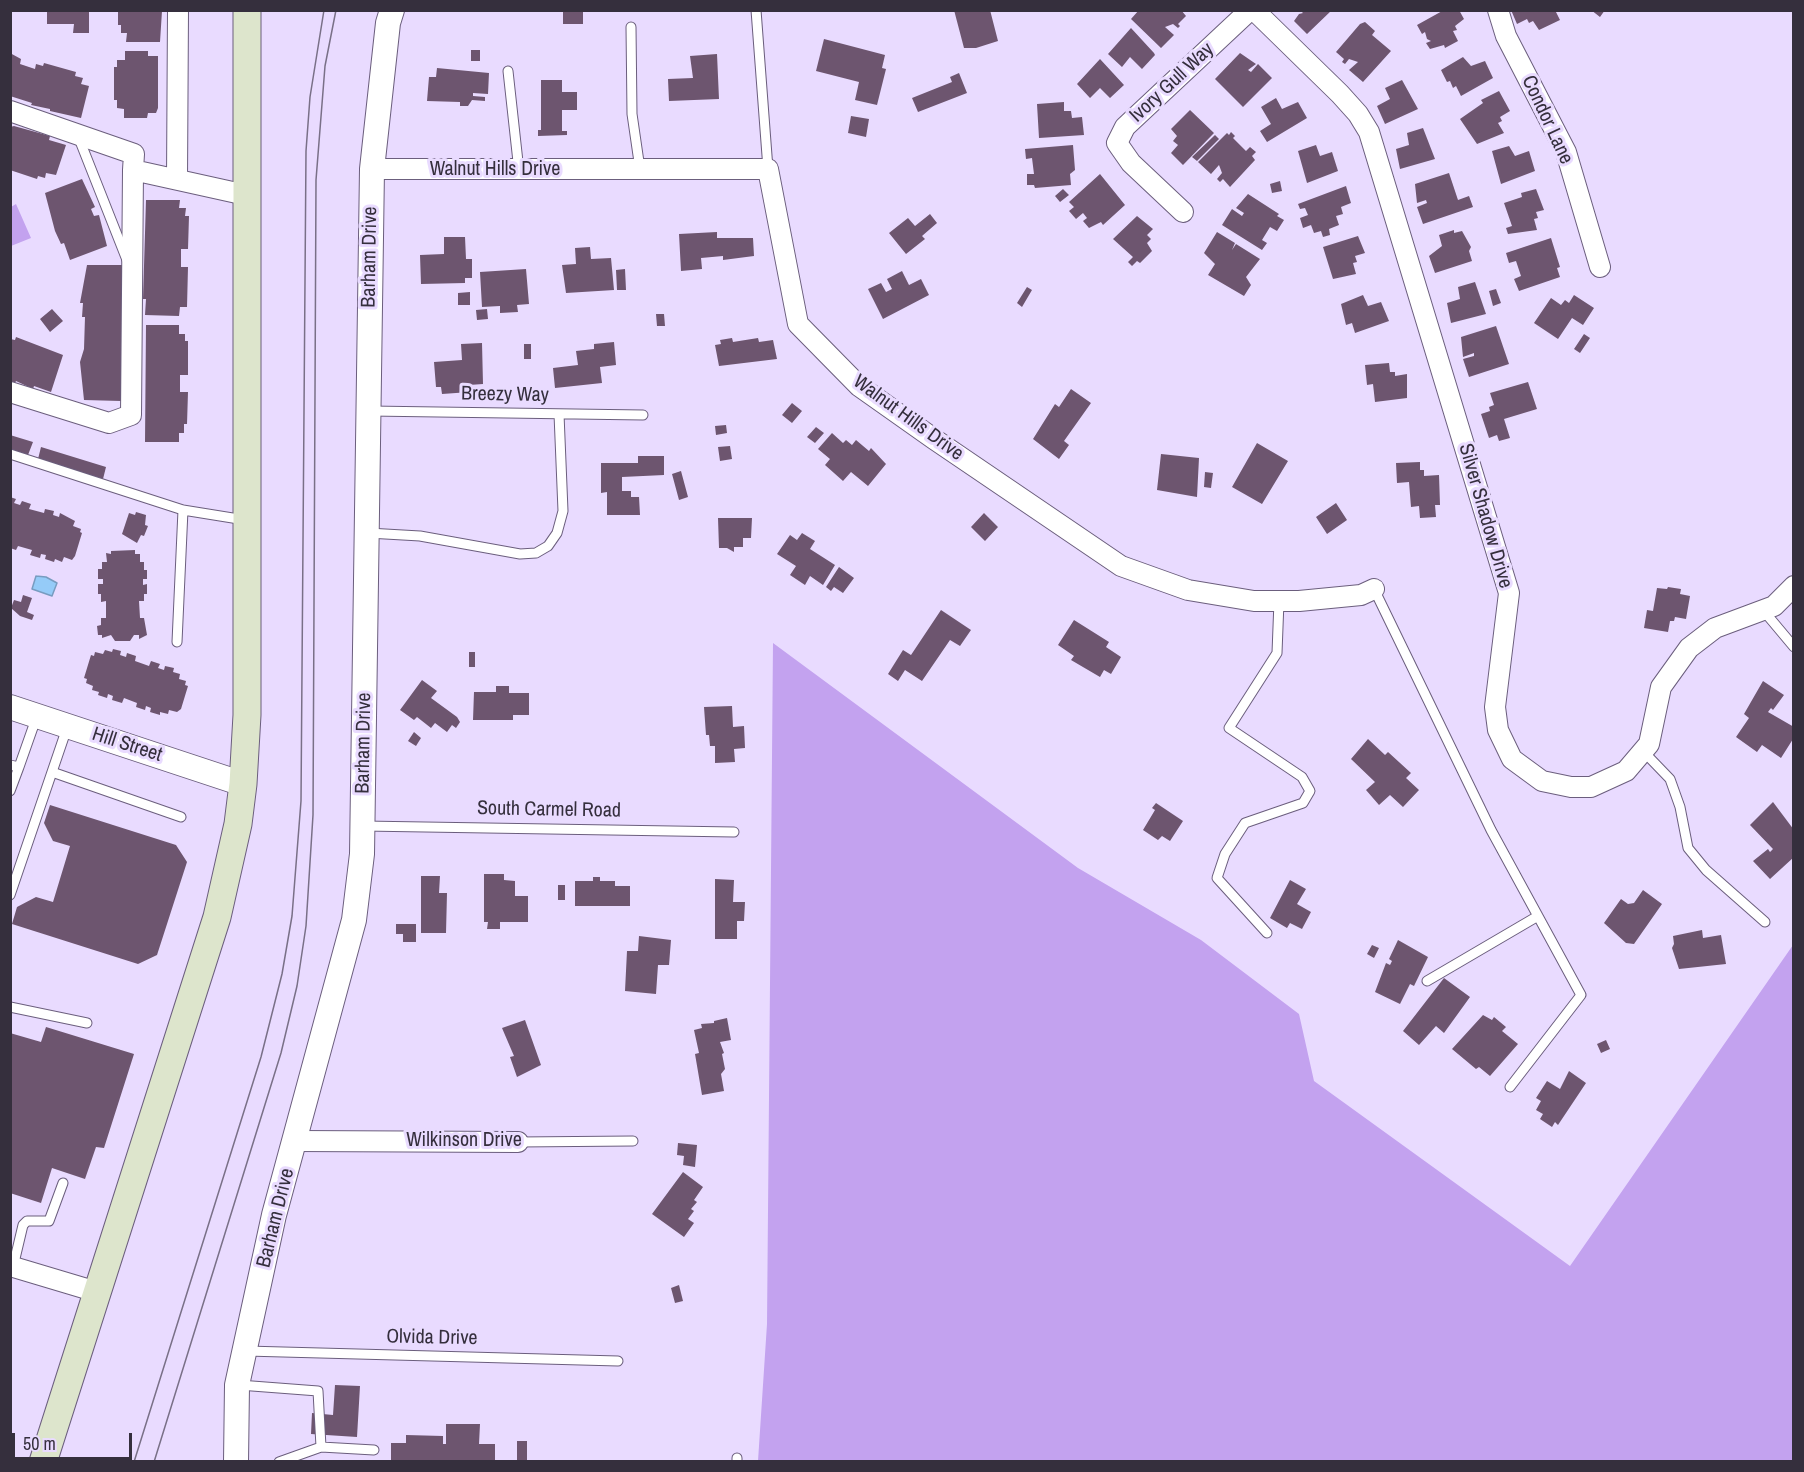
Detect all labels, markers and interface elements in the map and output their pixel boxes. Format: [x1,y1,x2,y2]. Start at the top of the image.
street label: Ivory Gull Way [1125,38,1219,128]
street label: Condor Lane [1516,72,1578,168]
street label: Walnut Hills Drive [430,158,560,182]
street label: Barham Drive [357,206,383,308]
street label: Walnut Hills Drive [848,370,968,466]
street label: Breezy Way [461,382,549,408]
street label: Silver Shadow Drive [1453,441,1517,591]
street label: Barham Drive [351,692,377,794]
street label: Hill Street [89,722,165,768]
street label: South Carmel Road [477,797,621,823]
street label: Wilkinson Drive [406,1129,522,1153]
street label: Barham Drive [252,1166,300,1270]
street label: Olvida Drive [386,1325,478,1351]
scale bar [15,1421,135,1459]
text: 50 m [23,1431,56,1456]

